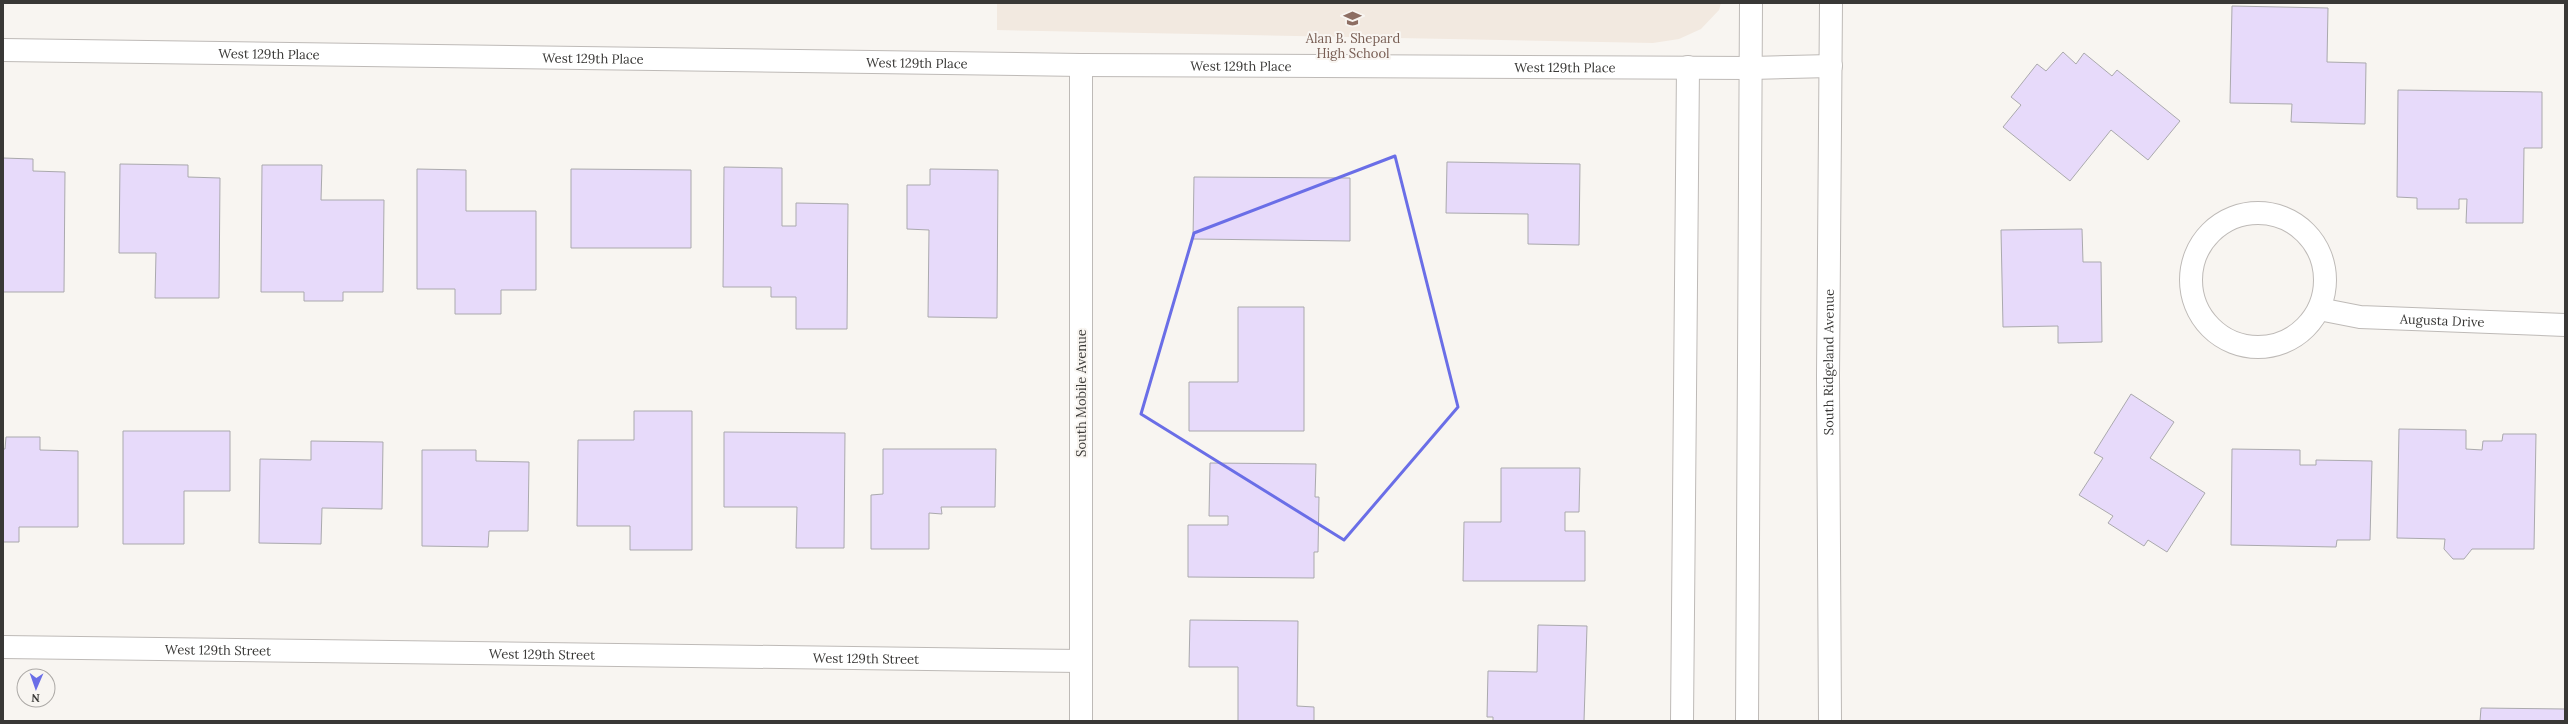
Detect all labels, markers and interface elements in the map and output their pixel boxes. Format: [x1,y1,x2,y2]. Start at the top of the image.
school or university icon: Alan B. Shepard High School [1343,9,1363,29]
place label: Alan B. Shepard High School [1305,30,1400,62]
street label: West 129th Place [218,44,320,63]
street label: West 129th Place [542,49,644,67]
street label: West 129th Place [866,54,968,72]
street label: West 129th Place [1190,57,1292,74]
street label: West 129th Place [1514,58,1616,76]
street label: South Ridgeland Avenue [1819,289,1837,435]
street label: Augusta Drive [2399,310,2485,330]
street label: South Mobile Avenue [1073,329,1090,457]
street label: West 129th Street [165,641,271,659]
street label: West 129th Street [489,645,595,663]
street label: West 129th Street [813,649,919,667]
north arrow [16,668,56,708]
text: N [31,691,40,705]

